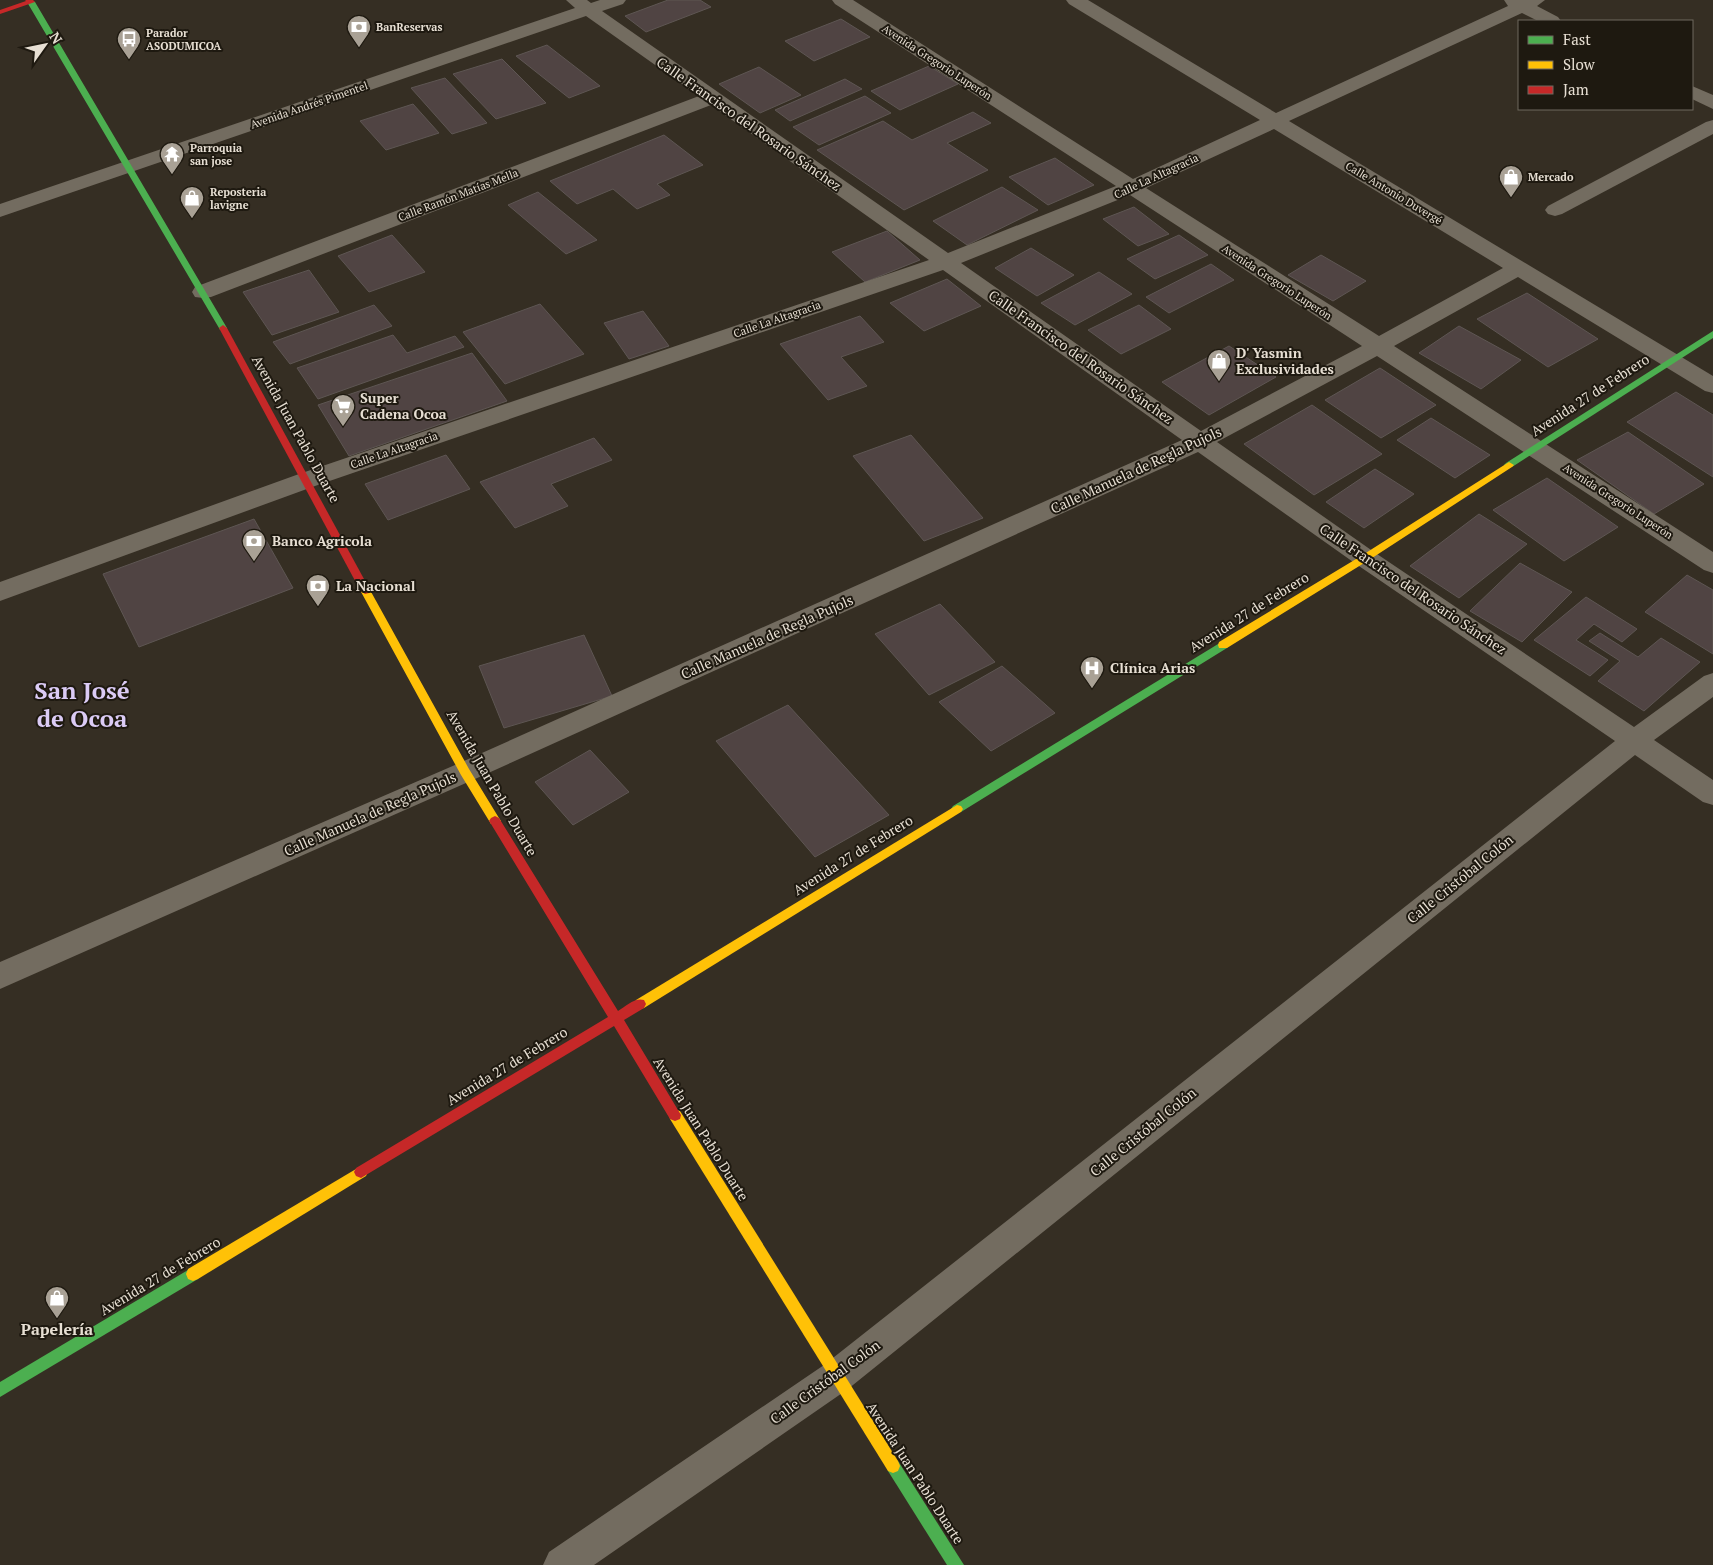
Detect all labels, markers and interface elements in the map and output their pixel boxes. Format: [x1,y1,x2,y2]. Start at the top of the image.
bank icon: BanReservas [346,14,372,48]
north arrow [20,20,70,70]
place label: BanReservas [376,20,442,34]
legend [1518,20,1693,110]
street label: Avenida Gregorio Luperón [879,21,995,103]
bus stop icon: Parador ASODUMICOA [116,26,142,60]
place label: Parador ASODUMICOA [146,26,222,53]
text: N [45,28,67,48]
text: Fast [1563,29,1591,49]
street label: Calle Francisco del Rosario Sánchez [653,52,846,195]
text: Slow [1563,54,1596,74]
street label: Avenida Andrés Pimentel [248,78,370,132]
text: Jam [1563,79,1589,99]
temple icon: Parroquia san jose [159,141,185,175]
place label: Parroquia san jose [190,141,242,168]
street label: Calle La Altagracia [1112,150,1201,202]
street label: Calle Antonio Duvergé [1343,159,1445,228]
shop icon: Mercado [1498,164,1524,198]
street label: Calle Ramón Matías Mella [396,165,520,224]
place label: Mercado [1528,170,1574,184]
shop icon: Reposteria lavigne [179,185,205,219]
place label: Reposteria lavigne [210,185,266,212]
street label: Avenida Gregorio Luperón [1219,241,1335,323]
street label: Calle Francisco del Rosario Sánchez [985,285,1178,428]
street label: Calle La Altagracia [731,297,823,341]
place label: D' Yasmin Exclusividades [1236,343,1334,378]
shop icon: D' Yasmin Exclusividades [1206,348,1232,382]
street label: Avenida 27 de Febrero [1527,349,1653,440]
street label: Avenida Juan Pablo Duarte [248,352,345,506]
place label: Super Cadena Ocoa [360,388,447,423]
supermarket icon: Super Cadena Ocoa [330,393,356,427]
street label: Calle Manuela de Regla Pujols [1047,422,1224,518]
street label: Calle La Altagracia [348,428,440,472]
street label: Avenida Gregorio Luperón [1560,460,1676,542]
street label: Calle Francisco del Rosario Sánchez [1316,519,1511,659]
bank icon: Banco Agricola [241,528,267,562]
place label: Banco Agricola [272,531,372,550]
street label: Avenida 27 de Febrero [1185,567,1312,656]
bank icon: La Nacional [305,573,331,607]
place label: La Nacional [336,576,416,595]
street label: Calle Manuela de Regla Pujols [678,590,856,683]
hospital icon: Clínica Arias [1079,655,1105,689]
place label: Clínica Arias [1110,658,1195,677]
district label: San José de Ocoa [34,674,130,734]
street label: Avenida Juan Pablo Duarte [443,706,542,859]
street label: Calle Manuela de Regla Pujols [281,767,459,860]
street label: Avenida 27 de Febrero [789,810,916,899]
street label: Calle Cristóbal Colón [1403,829,1517,927]
street label: Avenida 27 de Febrero [443,1022,571,1109]
street label: Avenida Juan Pablo Duarte [649,1053,753,1204]
street label: Calle Cristóbal Colón [1086,1082,1200,1180]
street label: Avenida 27 de Febrero [96,1232,224,1319]
shop icon: Papelería [44,1285,70,1319]
place label: Papelería [21,1318,93,1340]
street label: Calle Cristóbal Colón [766,1335,884,1428]
street label: Avenida Juan Pablo Duarte [862,1398,969,1547]

